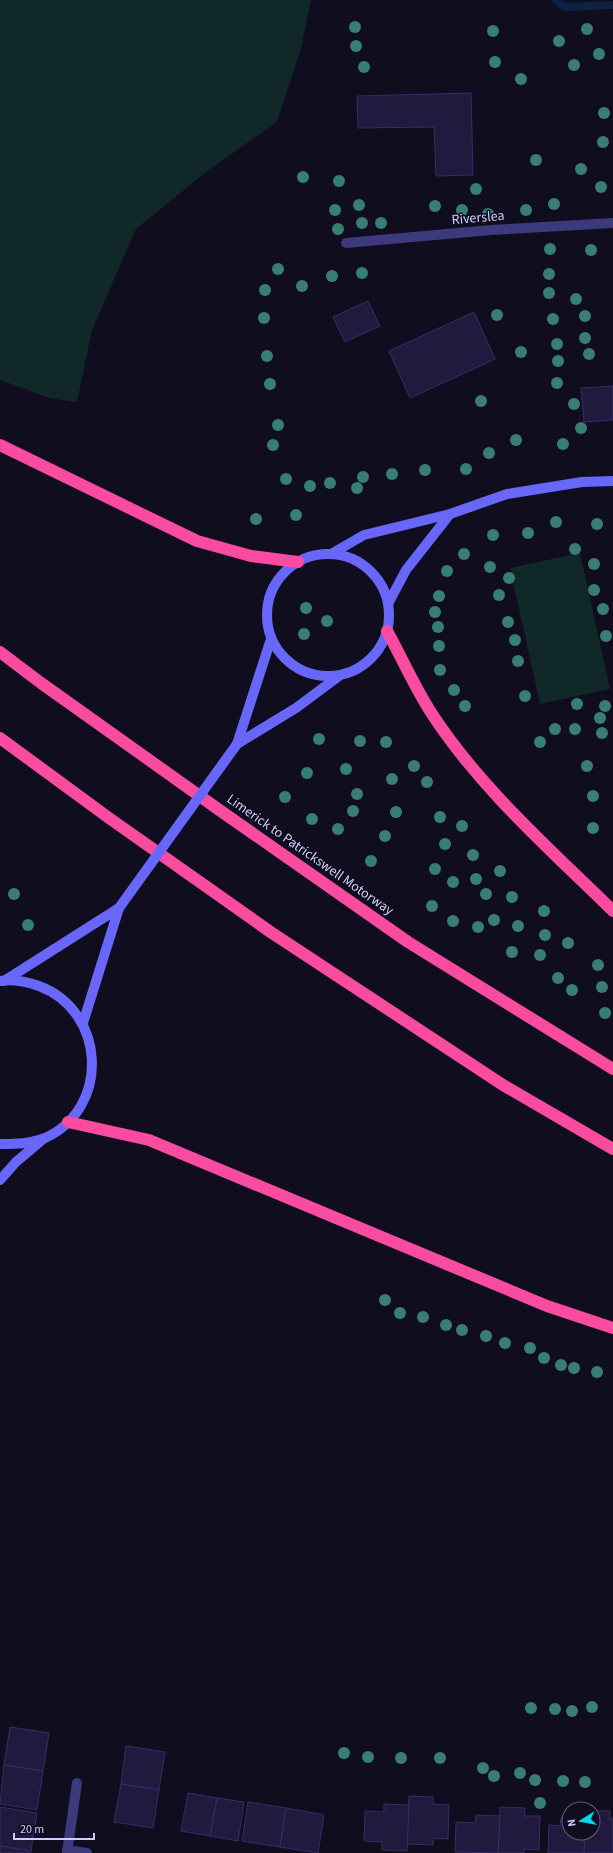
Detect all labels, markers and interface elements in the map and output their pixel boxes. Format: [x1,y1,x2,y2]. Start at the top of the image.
street label: Riverslea [451,206,505,230]
street label: Limerick to Patrickswell Motorway [222,790,398,921]
north arrow [561,1801,601,1841]
scale bar [14,1815,94,1841]
text: N [564,1818,580,1828]
text: 20 m [20,1821,44,1838]

